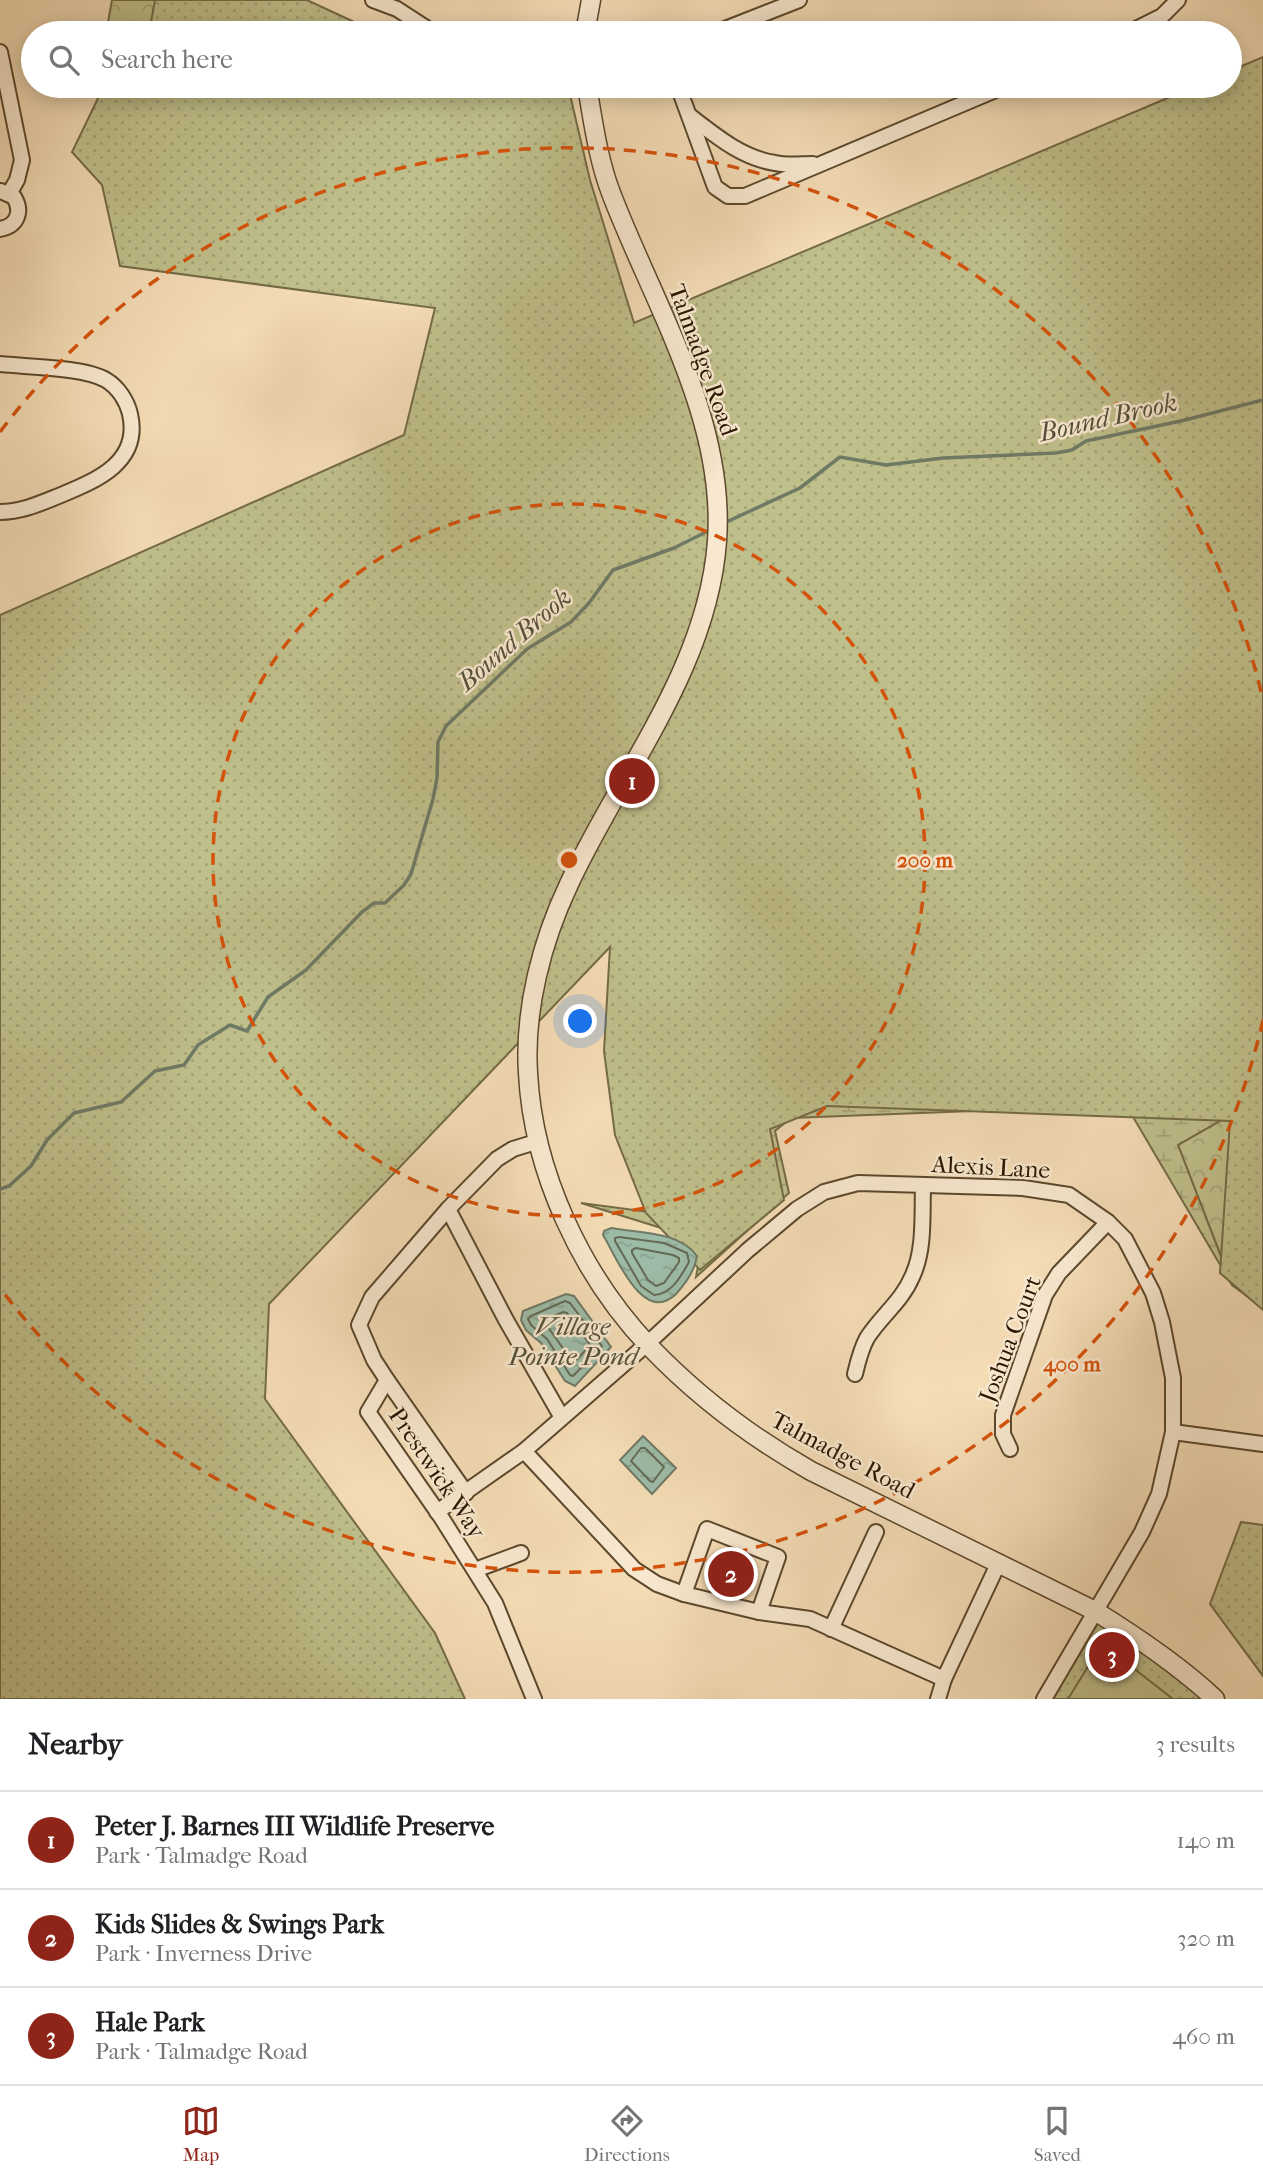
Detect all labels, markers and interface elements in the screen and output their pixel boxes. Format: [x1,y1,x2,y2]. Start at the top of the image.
search box [21,21,1242,98]
icon: search [45,41,83,79]
text: Search here [101,44,233,75]
street label: Talmadge Road [663,280,744,440]
water label: Bound Brook [1034,387,1180,449]
water label: Bound Brook [450,582,578,698]
pin: 1 [609,755,655,807]
centre of rings [557,848,581,872]
text: 200 m [897,848,954,872]
your location [563,1004,597,1038]
street label: Alexis Lane [930,1150,1051,1184]
street label: Joshua Court [972,1271,1047,1408]
water label: Village Pointe Pond [507,1311,642,1372]
text: 400 m [1042,1352,1101,1377]
street label: Prestwick Way [383,1402,492,1545]
street label: Talmadge Road [766,1405,921,1505]
pin: 2 [708,1548,754,1600]
pin: 3 [1089,1629,1135,1681]
text: Nearby [28,1727,123,1762]
text: 3 results [1155,1731,1235,1758]
text: Peter J. Barnes III Wildlife Preserve [95,1811,494,1842]
text: 1 [47,1827,55,1854]
text: 140 m [1176,1827,1235,1854]
text: Park · Talmadge Road [95,1842,308,1869]
text: Kids Slides & Swings Park [95,1909,384,1940]
text: 2 [45,1925,57,1952]
text: 320 m [1177,1925,1235,1952]
text: Park · Inverness Drive [95,1940,312,1967]
text: Hale Park [95,2007,205,2038]
text: 3 [46,2023,56,2050]
text: 460 m [1172,2023,1235,2050]
text: Park · Talmadge Road [95,2038,308,2065]
tab: Map [182,2102,220,2166]
tab: Directions [584,2102,670,2166]
tab: Saved [1034,2102,1081,2166]

